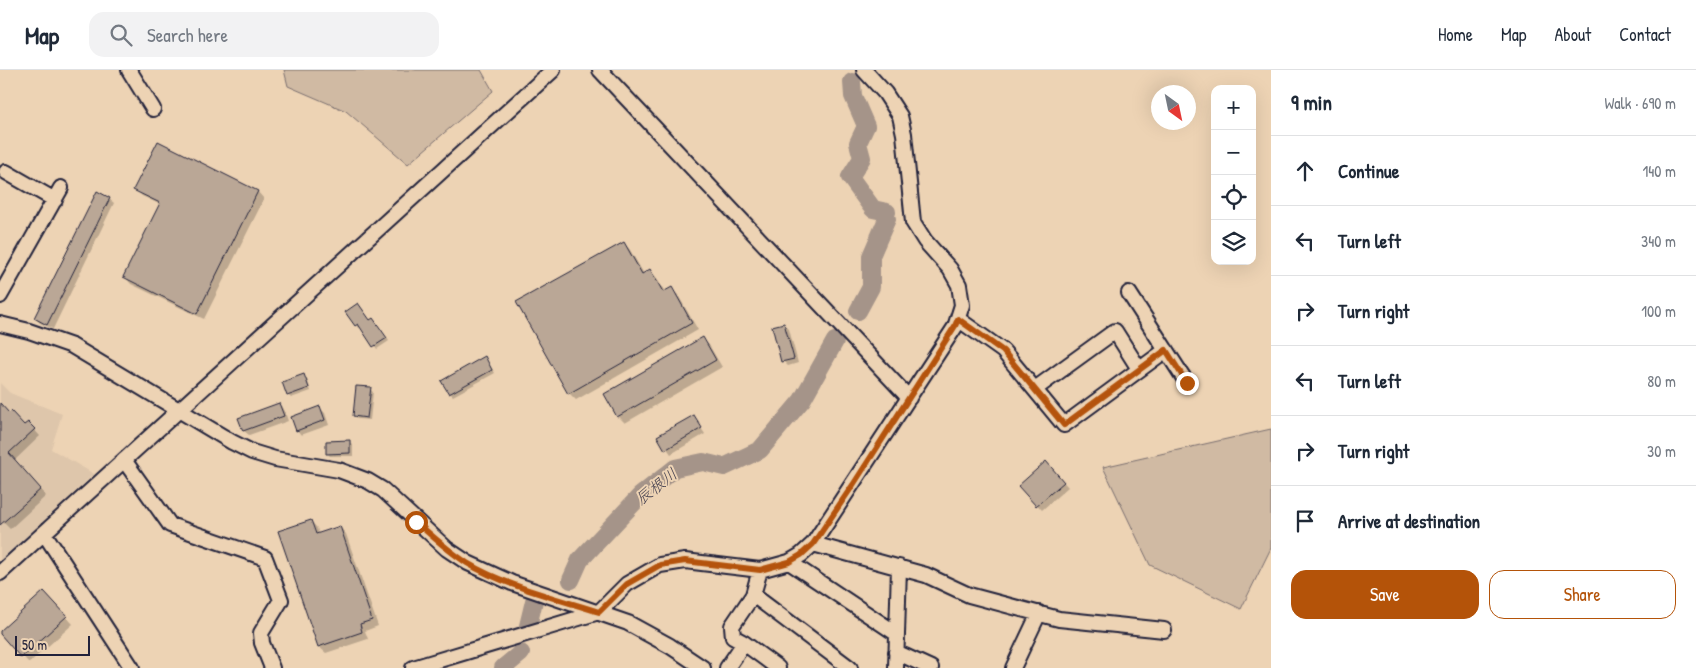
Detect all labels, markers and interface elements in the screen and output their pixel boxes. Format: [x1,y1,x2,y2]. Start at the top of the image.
search box [89,12,439,57]
text: Map [25,19,59,51]
icon: search [107,21,135,49]
text: Search here [147,22,228,48]
text: Home [1438,22,1473,47]
text: Map [1501,22,1526,47]
text: About [1554,22,1591,47]
text: Contact [1619,22,1671,47]
north arrow [1151,85,1196,130]
map controls [1211,85,1256,265]
button: + [1211,85,1256,130]
text: 9 min [1291,88,1332,117]
text: Walk · 690 m [1604,92,1676,114]
button: − [1211,130,1256,175]
icon: ahead [1291,157,1319,185]
text: Continue [1338,158,1399,184]
text: 140 m [1642,160,1676,182]
button: locate [1211,175,1256,220]
button: layers [1211,220,1256,265]
icon: left [1291,227,1319,255]
text: Turn left [1338,228,1401,254]
text: 340 m [1641,230,1676,252]
icon: right [1291,297,1319,325]
text: Turn right [1338,298,1409,324]
text: 100 m [1641,300,1676,322]
icon: left [1291,367,1319,395]
text: Turn left [1338,368,1401,394]
text: 80 m [1647,370,1676,392]
route end [1176,372,1199,395]
icon: right [1291,437,1319,465]
text: Turn right [1338,438,1409,464]
text: 30 m [1647,440,1676,462]
water label: 辰根川 [630,463,682,509]
icon: arrive [1291,507,1319,535]
text: Arrive at destination [1338,508,1480,534]
route start [405,511,428,534]
button: Save [1291,570,1479,619]
button: Share [1489,570,1676,619]
scale bar [15,633,90,656]
text: 50 m [22,635,47,654]

